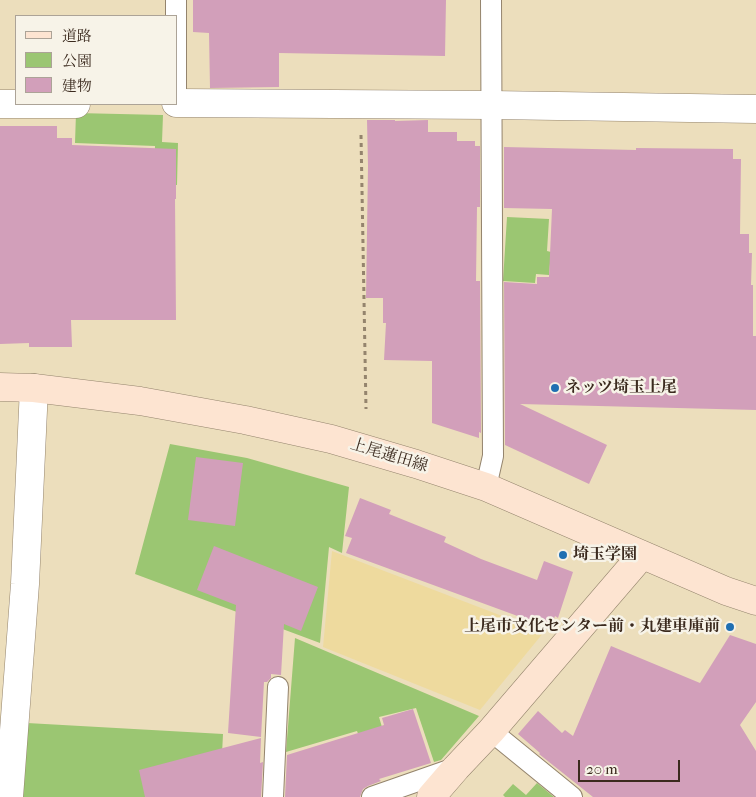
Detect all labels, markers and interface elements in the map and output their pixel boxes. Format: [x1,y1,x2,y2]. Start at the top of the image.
legend [15,15,178,105]
text: 道路 [62,27,92,45]
text: 公園 [62,52,92,70]
text: 建物 [62,77,92,95]
place label: ネッツ埼玉上尾 [565,378,677,398]
marker: ネッツ埼玉上尾 [549,382,561,394]
street label: 上尾蓮田線 [348,435,430,477]
place label: 埼玉学園 [573,545,637,565]
marker: 埼玉学園 [557,549,569,561]
place label: 上尾市文化センター前・丸建車庫前 [464,617,720,637]
marker: 上尾市文化センター前・丸建車庫前 [724,621,736,633]
scale bar [581,750,684,782]
text: 20 m [586,760,618,778]

